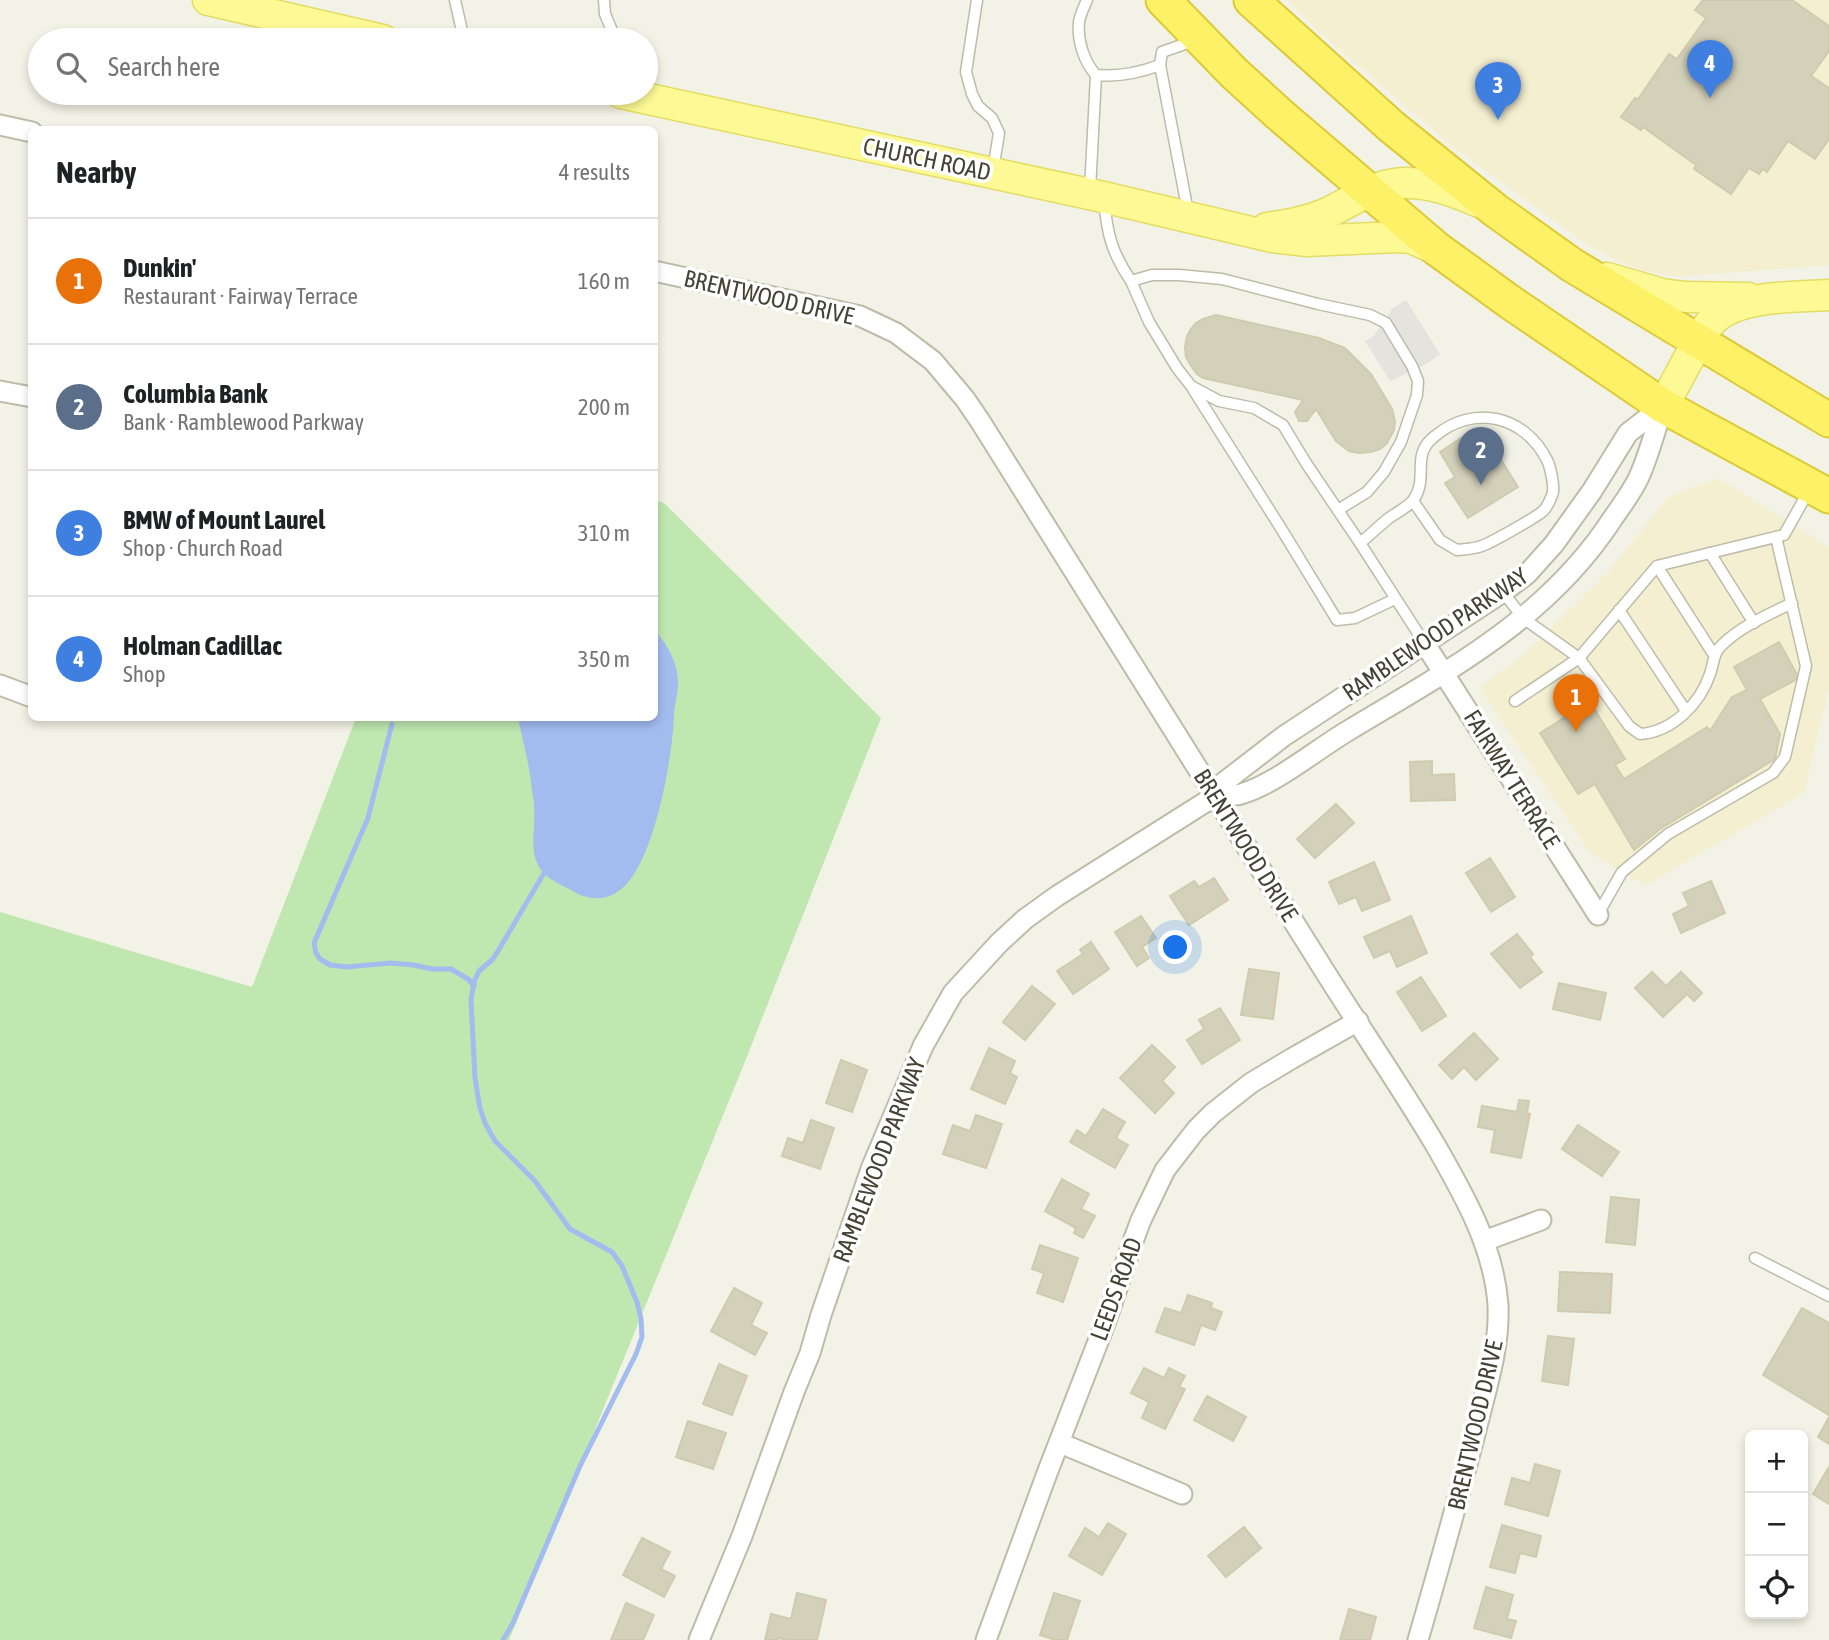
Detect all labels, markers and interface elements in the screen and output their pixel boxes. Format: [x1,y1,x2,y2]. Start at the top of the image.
search box [28,28,658,105]
pin: 4 [1687,40,1733,98]
icon: search [52,48,90,86]
text: Search here [108,52,220,82]
pin: 3 [1475,62,1521,120]
street label: CHURCH ROAD [861,132,993,186]
text: Nearby [56,155,136,189]
text: 4 results [559,159,630,185]
text: Dunkin' [123,253,196,283]
street label: BRENTWOOD DRIVE [681,264,857,330]
text: 1 [74,268,84,294]
text: 160 m [578,268,630,294]
text: Restaurant · Fairway Terrace [123,283,358,309]
text: Columbia Bank [123,379,268,409]
text: 2 [74,394,84,420]
text: 200 m [578,394,630,420]
text: Bank · Ramblewood Parkway [123,409,364,435]
pin: 2 [1458,427,1504,485]
text: BMW of Mount Laurel [123,505,325,535]
text: 3 [74,520,84,546]
text: 310 m [578,520,630,546]
text: Shop · Church Road [123,535,283,561]
street label: RAMBLEWOOD PARKWAY [1337,562,1533,706]
text: Holman Cadillac [123,631,282,661]
text: 4 [74,646,84,672]
text: 350 m [578,646,630,672]
text: Shop [123,661,166,687]
pin: 1 [1553,674,1599,732]
street label: FAIRWAY TERRACE [1459,705,1565,853]
street label: BRENTWOOD DRIVE [1189,764,1303,926]
your location [1158,930,1192,964]
street label: RAMBLEWOOD PARKWAY [827,1054,931,1266]
street label: LEEDS ROAD [1085,1234,1147,1344]
street label: BRENTWOOD DRIVE [1442,1337,1508,1513]
map controls [1745,1430,1808,1619]
button: + [1745,1430,1808,1493]
button: − [1745,1493,1808,1556]
button: locate [1745,1556,1808,1619]

